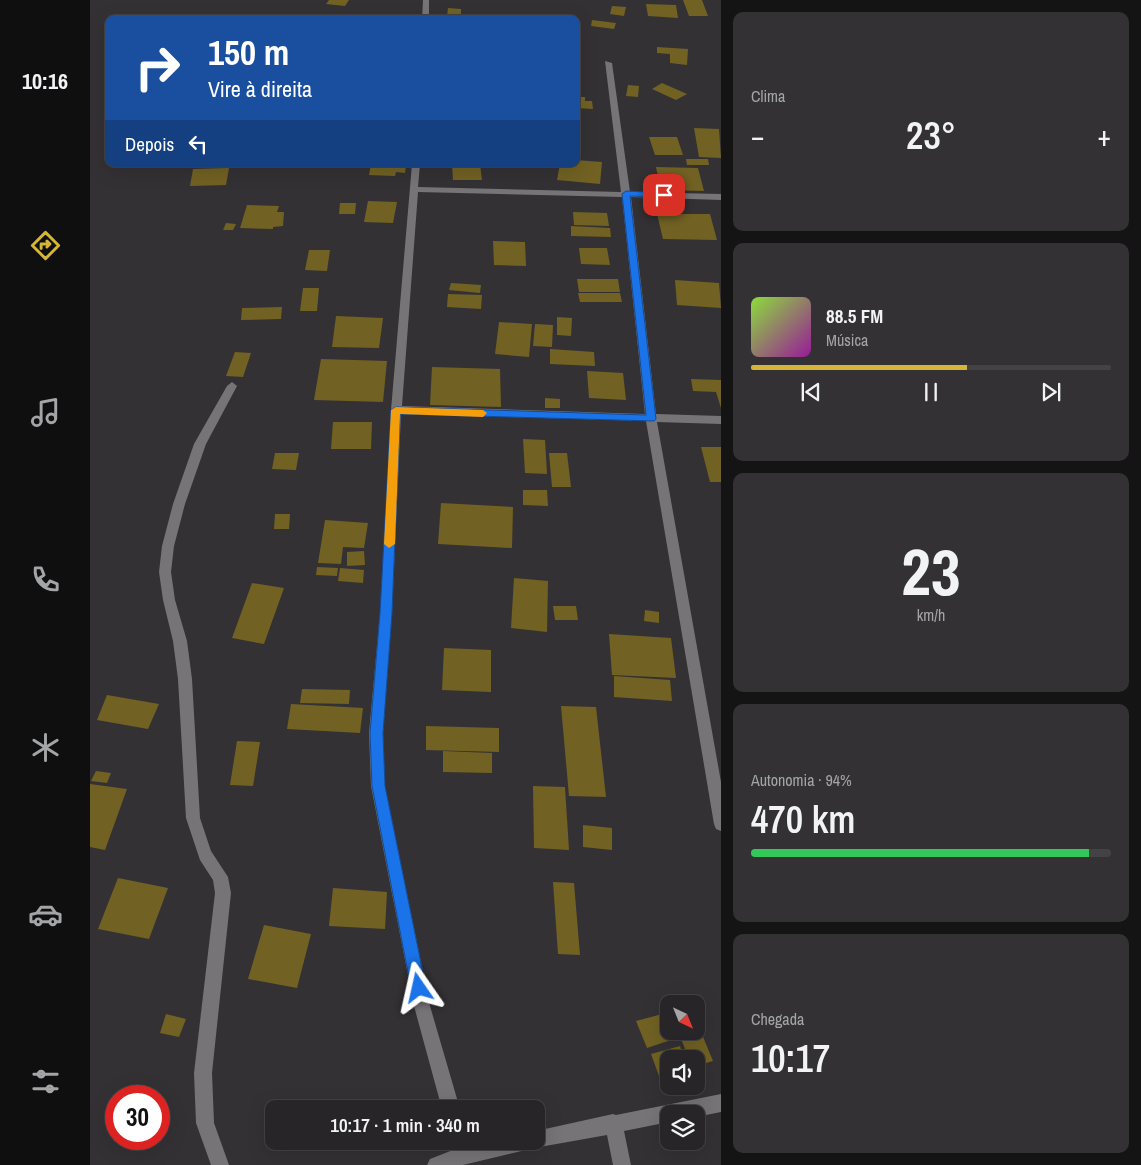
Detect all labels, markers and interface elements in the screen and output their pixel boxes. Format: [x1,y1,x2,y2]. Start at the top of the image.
text: 150 m [208,29,289,76]
icon: right [125,35,190,100]
text: 10:16 [22,66,68,96]
text: Vire à direita [208,74,312,104]
text: Clima [751,85,785,107]
text: 23° [906,110,956,161]
text: − [751,117,764,155]
text: + [1098,117,1111,155]
icon: left [184,130,212,158]
text: Depois [125,131,174,157]
pin [643,174,685,216]
icon: arrive [650,181,678,209]
icon: directions [28,228,63,263]
text: 88.5 FM [826,303,883,329]
text: Música [826,329,868,351]
icon: previous [797,378,825,406]
icon: pause [917,378,945,406]
icon: next [1037,378,1065,406]
icon: music [28,395,63,430]
text: 23 [901,528,961,615]
icon: phone [28,562,63,597]
text: km/h [917,604,945,626]
icon: climate [28,730,63,765]
text: Autonomia · 94% [751,769,852,791]
text: 470 km [751,794,855,845]
icon: car [28,897,63,932]
position arrow [392,961,444,1013]
north arrow [660,995,705,1040]
map controls [660,995,705,1150]
text: Chegada [751,1008,804,1030]
text: 10:17 [751,1033,830,1084]
button: sound [660,1050,705,1095]
icon: filters [28,1064,63,1099]
speed limit sign: 30 [105,1085,170,1150]
button: layers [660,1105,705,1150]
text: 10:17 · 1 min · 340 m [330,1112,480,1138]

